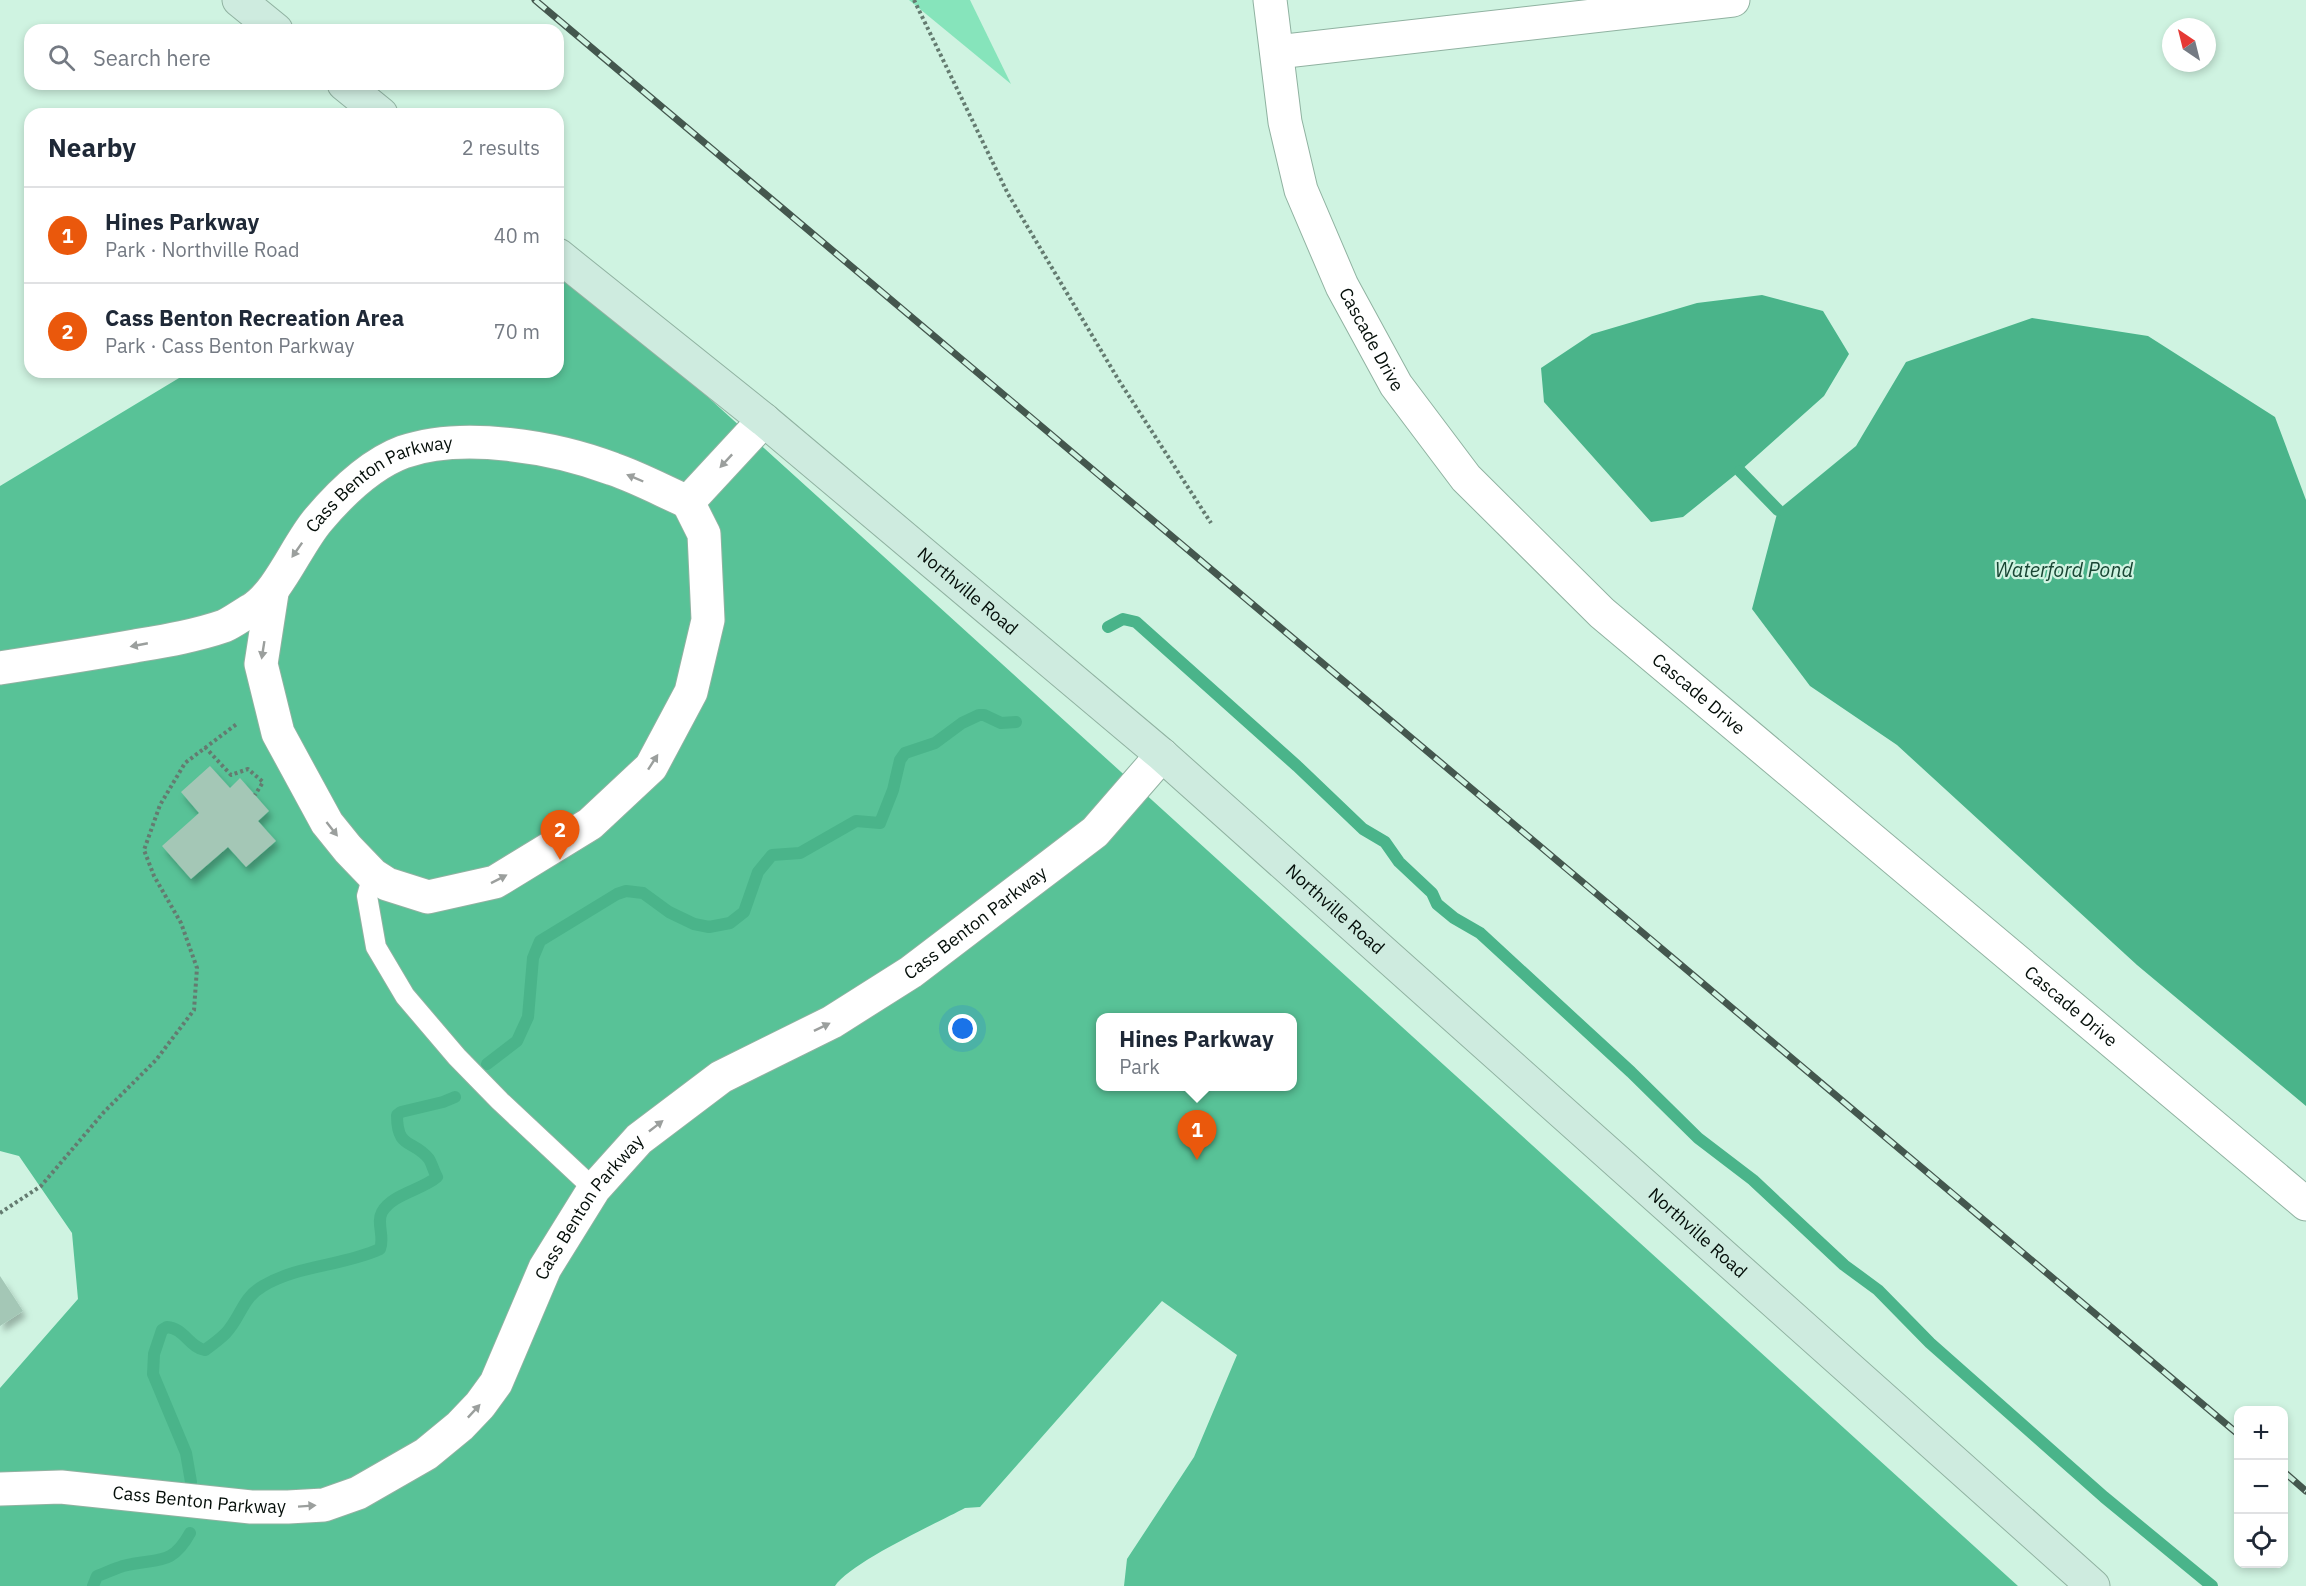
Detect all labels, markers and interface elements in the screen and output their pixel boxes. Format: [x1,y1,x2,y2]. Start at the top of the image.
north arrow [2162,18,2216,72]
search box [24,24,564,90]
icon: search [45,41,78,74]
text: Search here [93,43,211,72]
text: Nearby [48,130,136,164]
text: 2 results [462,134,540,161]
text: Hines Parkway [105,207,259,236]
text: 1 [62,222,74,249]
text: 40 m [494,222,540,249]
text: Park · Northville Road [105,236,300,263]
street label: Cascade Drive [1334,283,1409,396]
text: Cass Benton Recreation Area [105,303,404,332]
text: 2 [62,318,74,345]
text: 70 m [494,318,540,345]
text: Park · Cass Benton Parkway [105,332,354,359]
street label: Cass Benton Parkway [300,431,453,537]
one-way arrow [720,453,733,468]
one-way arrow [625,473,643,483]
one-way arrow [291,542,303,558]
street label: Northville Road [913,542,1023,640]
water label: Waterford Pond [1995,556,2134,583]
one-way arrow [129,641,148,650]
one-way arrow [259,641,268,660]
street label: Cascade Drive [1648,648,1750,739]
one-way arrow [647,754,658,770]
pin: 2 [540,810,580,860]
one-way arrow [326,821,338,836]
street label: Northville Road [1281,859,1389,959]
street label: Cass Benton Parkway [899,861,1051,985]
one-way arrow [490,874,507,883]
street label: Cascade Drive [2020,960,2122,1052]
popup [1096,1013,1297,1091]
your location [948,1014,977,1043]
one-way arrow [814,1022,831,1031]
text: Hines Parkway [1119,1024,1274,1053]
text: Park [1119,1053,1160,1080]
pin: 1 [1178,1110,1216,1160]
one-way arrow [648,1121,663,1133]
street label: Cass Benton Parkway [529,1130,648,1283]
street label: Northville Road [1644,1183,1752,1283]
one-way arrow [466,1404,480,1418]
map controls [2234,1406,2288,1568]
button: + [2234,1406,2288,1460]
button: − [2234,1460,2288,1514]
street label: Cass Benton Parkway [112,1481,286,1518]
one-way arrow [298,1501,317,1511]
button: locate [2234,1514,2288,1568]

